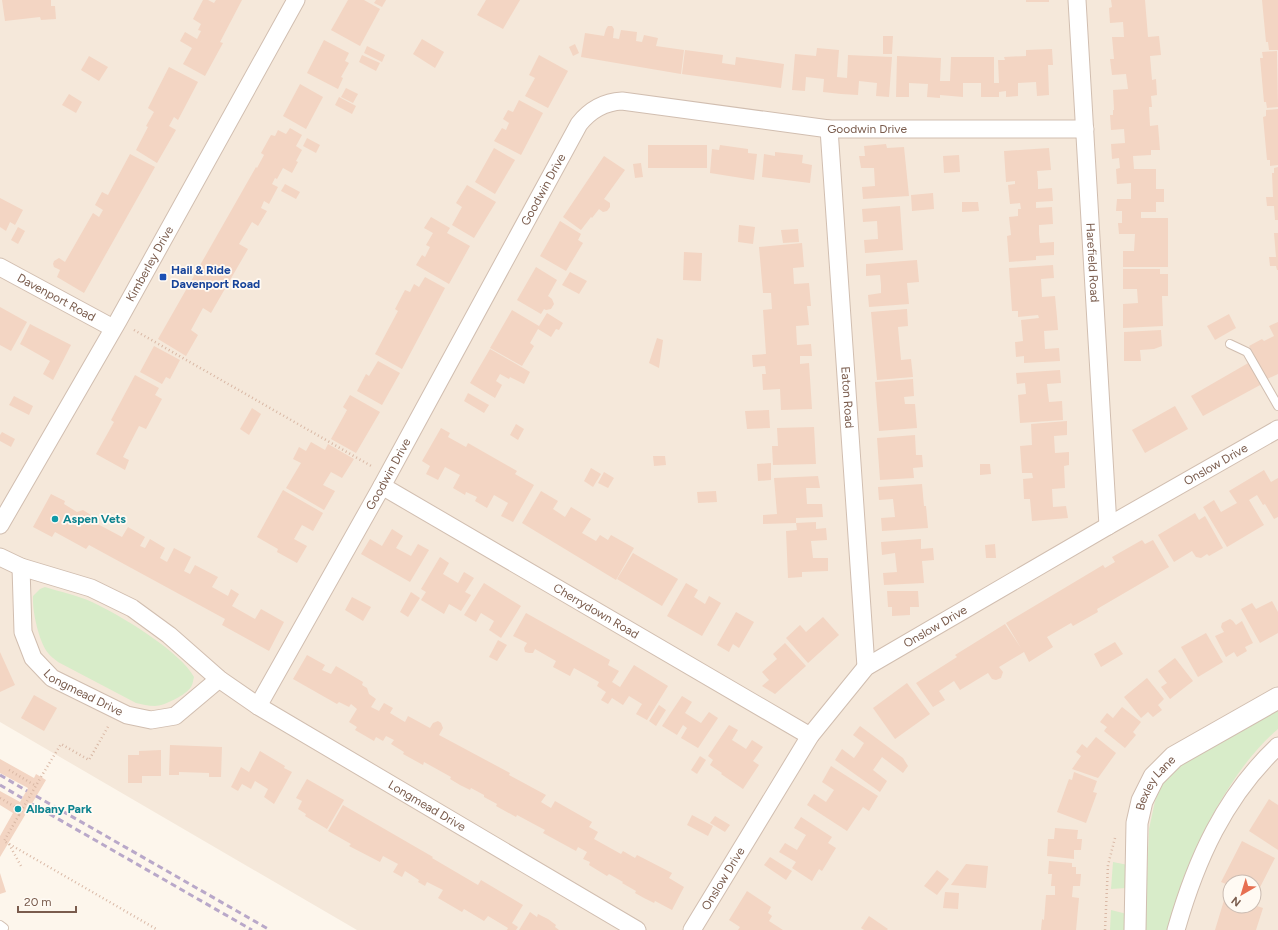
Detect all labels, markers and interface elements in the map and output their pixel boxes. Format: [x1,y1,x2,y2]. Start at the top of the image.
street label: Goodwin Drive [827,122,907,136]
street label: Goodwin Drive [518,151,569,228]
street label: Harefield Road [1083,222,1102,303]
street label: Kimberley Drive [123,223,176,304]
place label: Hail & Ride Davenport Road [171,263,260,291]
street label: Davenport Road [15,271,98,324]
marker: Hail & Ride Davenport Road [158,272,168,282]
street label: Eaton Road [838,366,857,429]
street label: Goodwin Drive [363,435,414,512]
street label: Onslow Drive [1181,441,1250,488]
place label: Aspen Vets [63,512,126,526]
marker: Aspen Vets [50,514,60,524]
street label: Cherrydown Road [551,581,641,642]
street label: Onslow Drive [901,602,970,651]
street label: Longmead Drive [41,666,126,719]
street label: Bexley Lane [1133,752,1179,812]
street label: Longmead Drive [386,777,469,834]
place label: Albany Park [26,802,93,816]
marker: Albany Park [13,804,23,814]
street label: Onslow Drive [699,844,748,913]
north arrow [1222,874,1262,914]
scale bar [18,888,76,914]
text: N [1229,894,1244,909]
text: 20 m [24,895,52,909]

